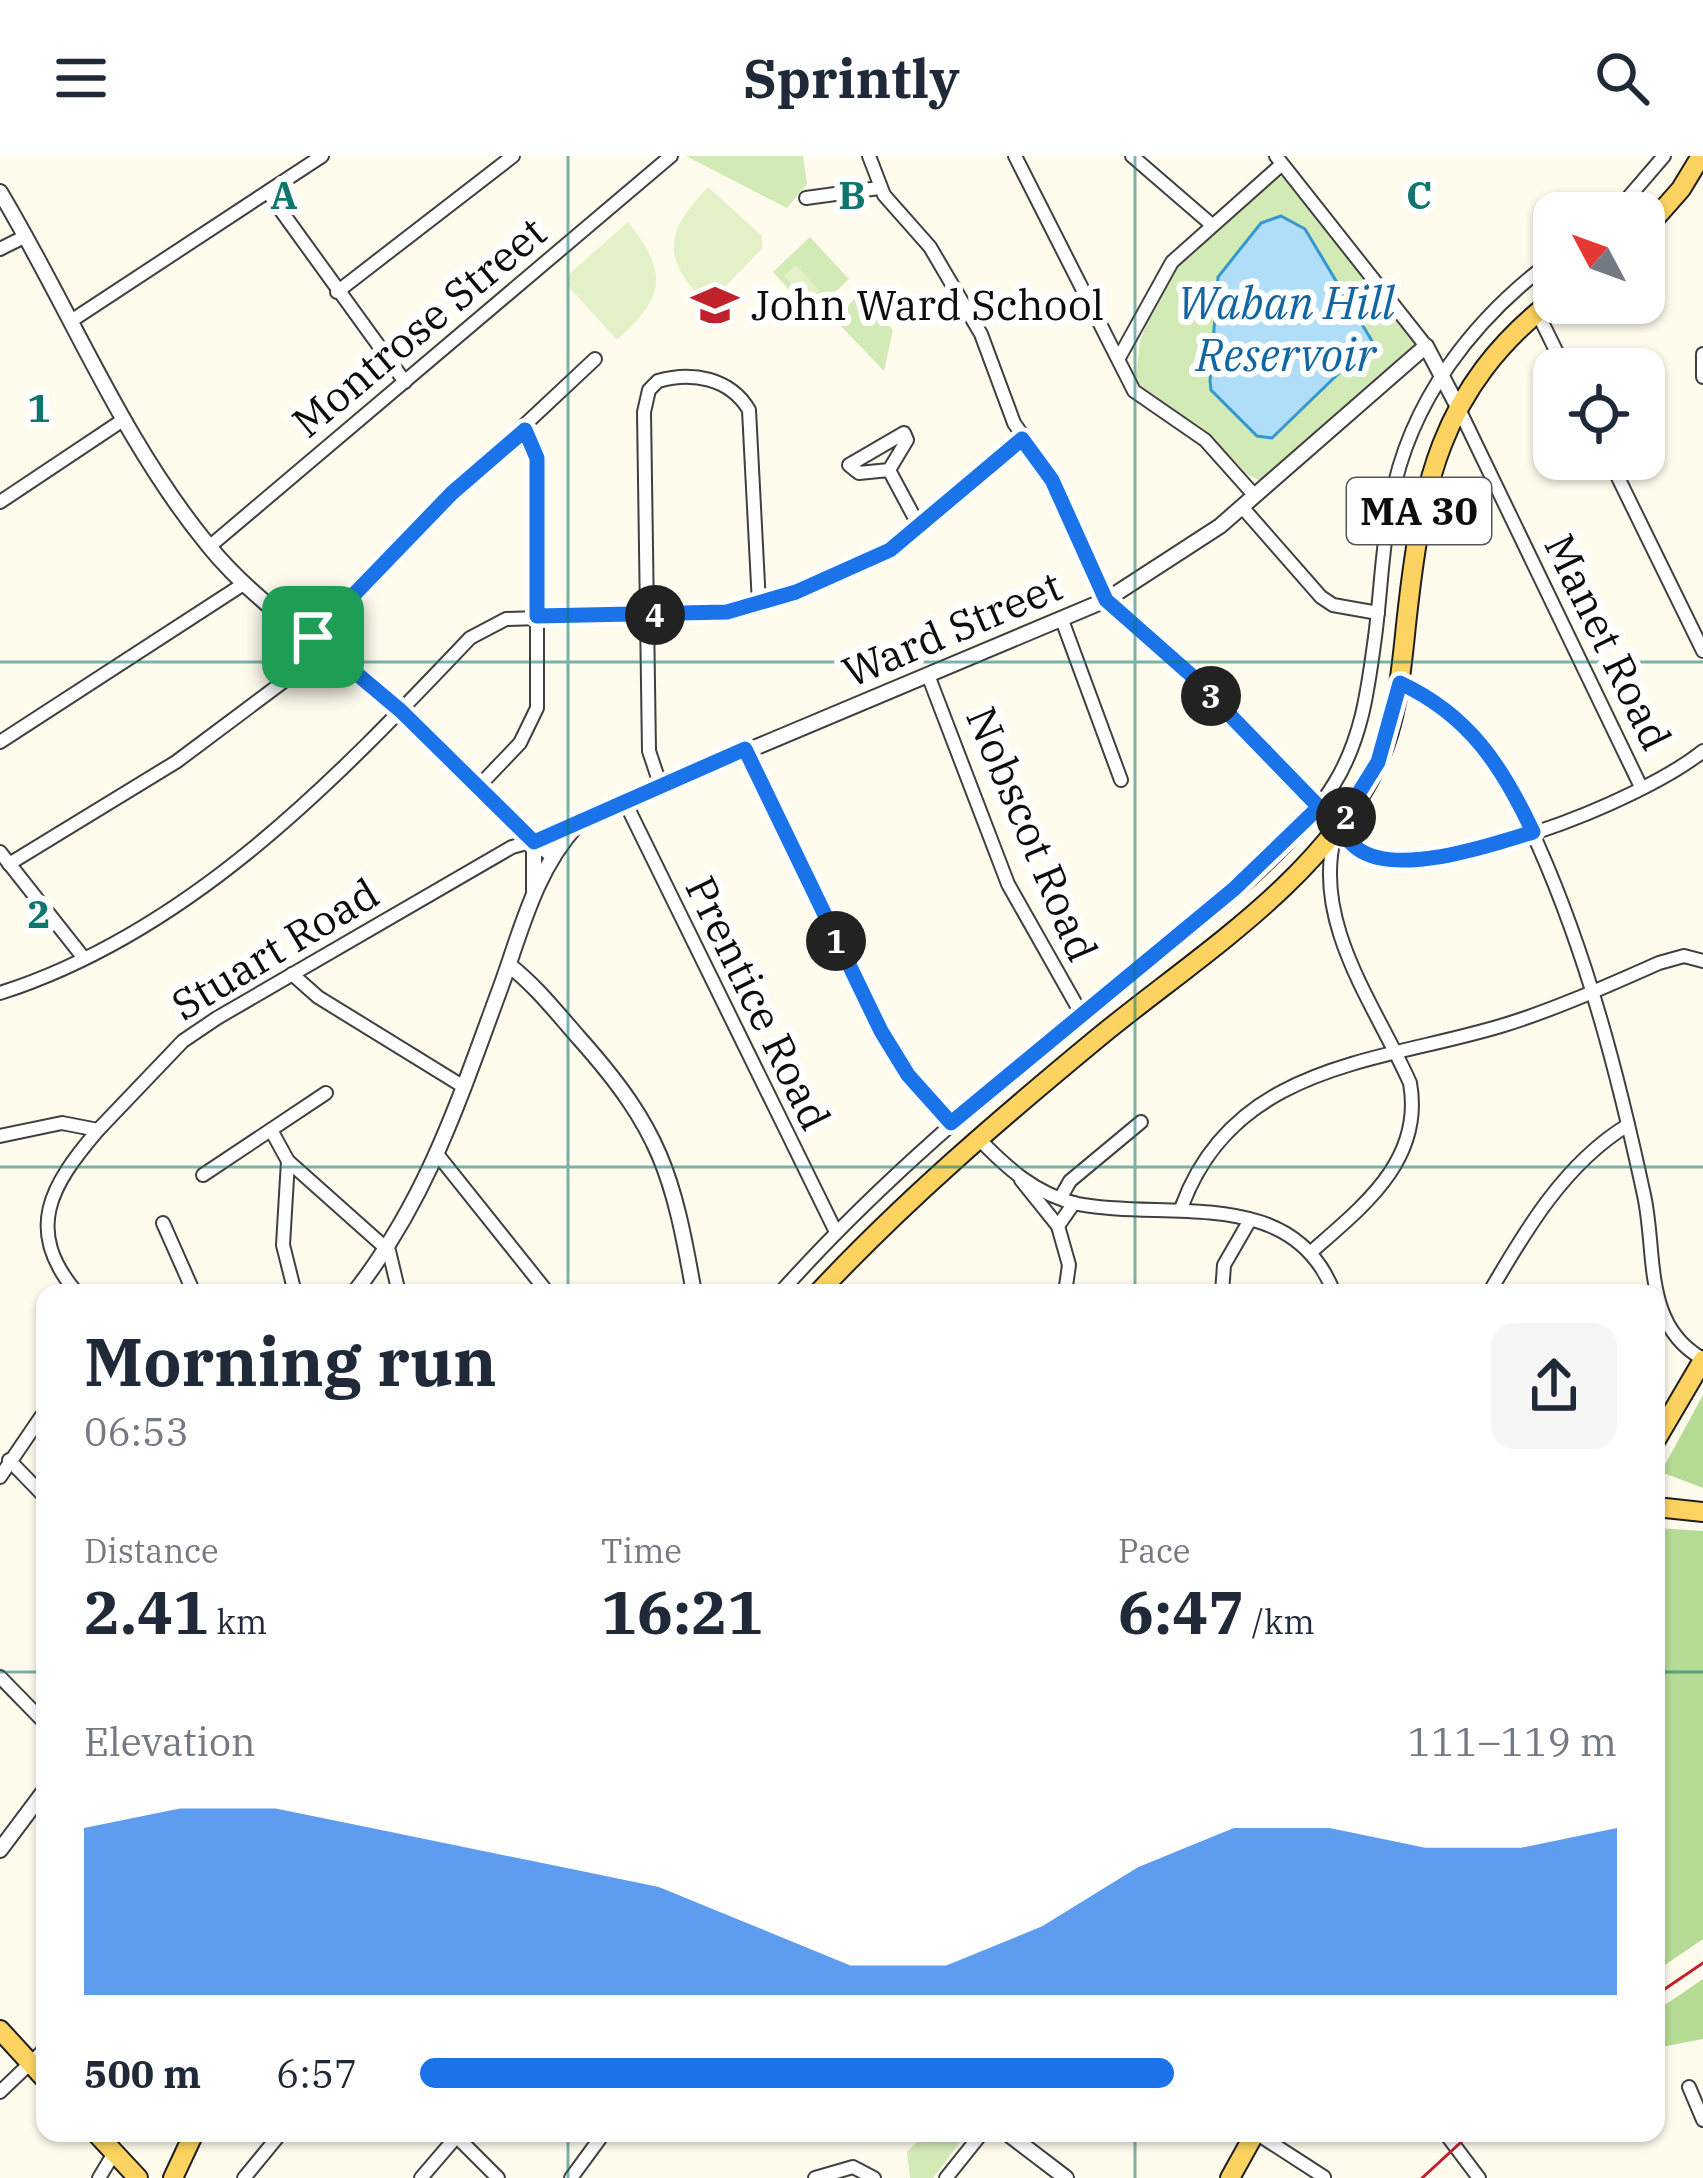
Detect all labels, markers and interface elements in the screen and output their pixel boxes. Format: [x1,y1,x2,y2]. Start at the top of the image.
text: Sprintly [743,43,960,113]
icon: menu [48,45,114,111]
icon: search [1589,45,1655,111]
text: A [270,169,298,220]
text: B [838,169,866,220]
text: C [1406,169,1432,220]
north arrow [1533,192,1665,324]
map controls [1533,192,1665,480]
street label: Montrose Street [280,204,557,449]
water label: Waban Hill Reservoir [1177,273,1396,383]
place label: John Ward School [751,277,1104,332]
school or university icon: John Ward School [690,280,740,330]
button: locate [1533,348,1665,480]
text: 1 [27,382,51,433]
road number: MA 30 [1347,478,1491,544]
street label: Manet Road [1533,525,1684,759]
street label: Ward Street [834,558,1070,699]
pin: 4 [625,585,685,645]
pin [262,586,364,688]
text: 4 [645,593,665,636]
icon: arrive [280,604,346,670]
pin: 3 [1181,666,1241,726]
text: 3 [1201,674,1221,717]
street label: Nobscot Road [954,698,1111,969]
pin: 2 [1316,787,1376,847]
text: 2 [1336,795,1356,838]
street label: Stuart Road [161,865,388,1032]
street label: Prentice Road [673,867,844,1139]
text: 2 [27,888,51,939]
pin: 1 [806,911,866,971]
text: 1 [826,919,846,962]
text: Morning run [84,1318,497,1404]
button: share [1491,1323,1617,1449]
text: 06:53 [84,1406,189,1457]
text: Distance [84,1529,219,1572]
text: Time [601,1529,682,1572]
text: Pace [1118,1529,1191,1572]
text: 2.41 [84,1572,209,1651]
text: 16:21 [601,1572,763,1651]
text: 6:47 [1118,1572,1244,1651]
text: km [209,1600,267,1643]
text: /km [1244,1600,1315,1643]
text: Elevation [84,1716,256,1767]
text: 111–119 m [1407,1716,1617,1767]
text: 500 m [84,2048,201,2099]
text: 6:57 [276,2048,357,2099]

